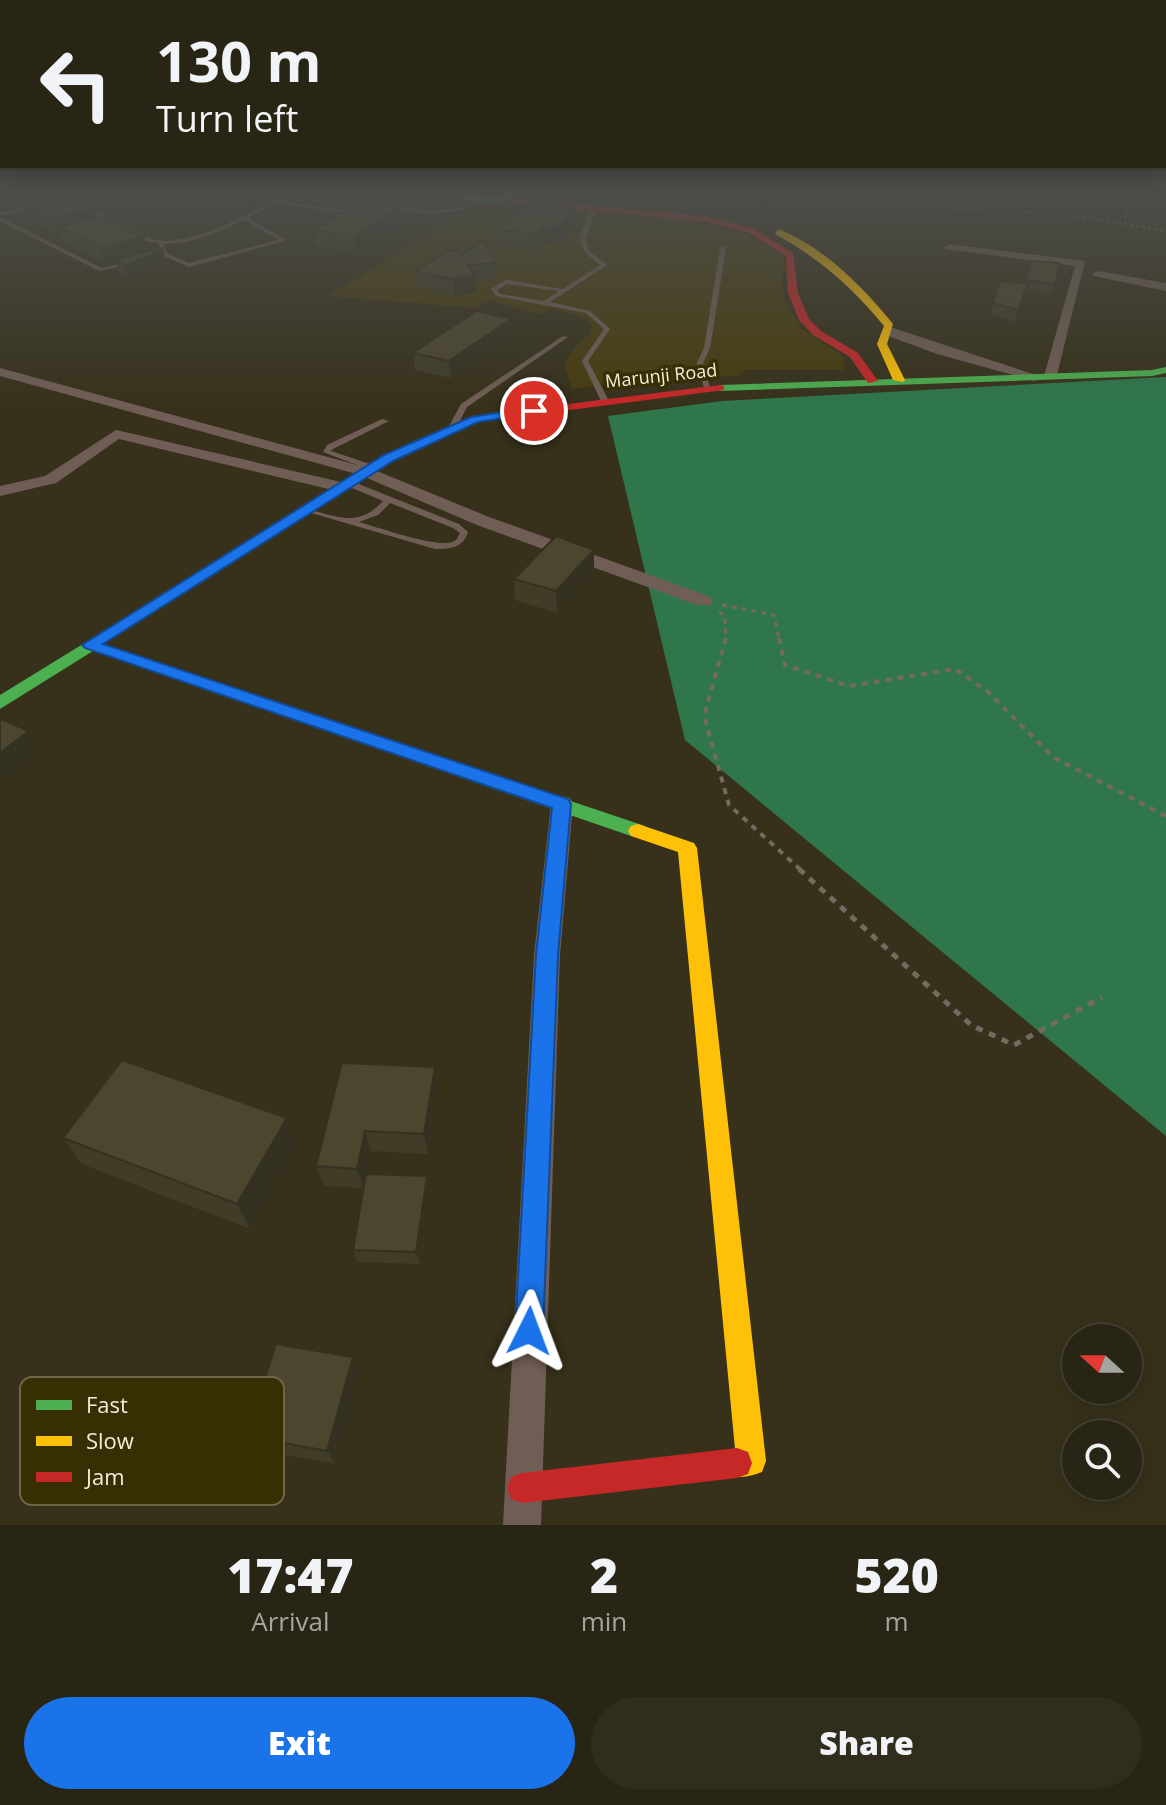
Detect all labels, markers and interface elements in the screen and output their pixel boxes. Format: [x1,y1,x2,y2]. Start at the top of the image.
text: 130 m [156,22,322,98]
icon: left [24,32,128,136]
text: Turn left [156,94,298,143]
street label: Marunji Road [604,357,718,393]
pin [500,377,568,445]
icon: arrive [512,389,556,433]
position arrow [487,1289,571,1373]
north arrow [1062,1324,1142,1404]
map controls [1062,1324,1142,1500]
legend [20,1377,284,1505]
text: Fast [86,1389,128,1419]
button: search [1062,1420,1142,1500]
text: Slow [86,1425,134,1455]
text: Jam [84,1461,125,1491]
text: 17:47 [227,1542,354,1607]
text: 2 [590,1542,618,1607]
text: 520 [854,1542,939,1607]
text: Arrival [251,1603,329,1639]
text: min [581,1603,627,1639]
text: m [885,1603,909,1639]
button: Exit [24,1697,575,1789]
button: Share [591,1697,1142,1789]

